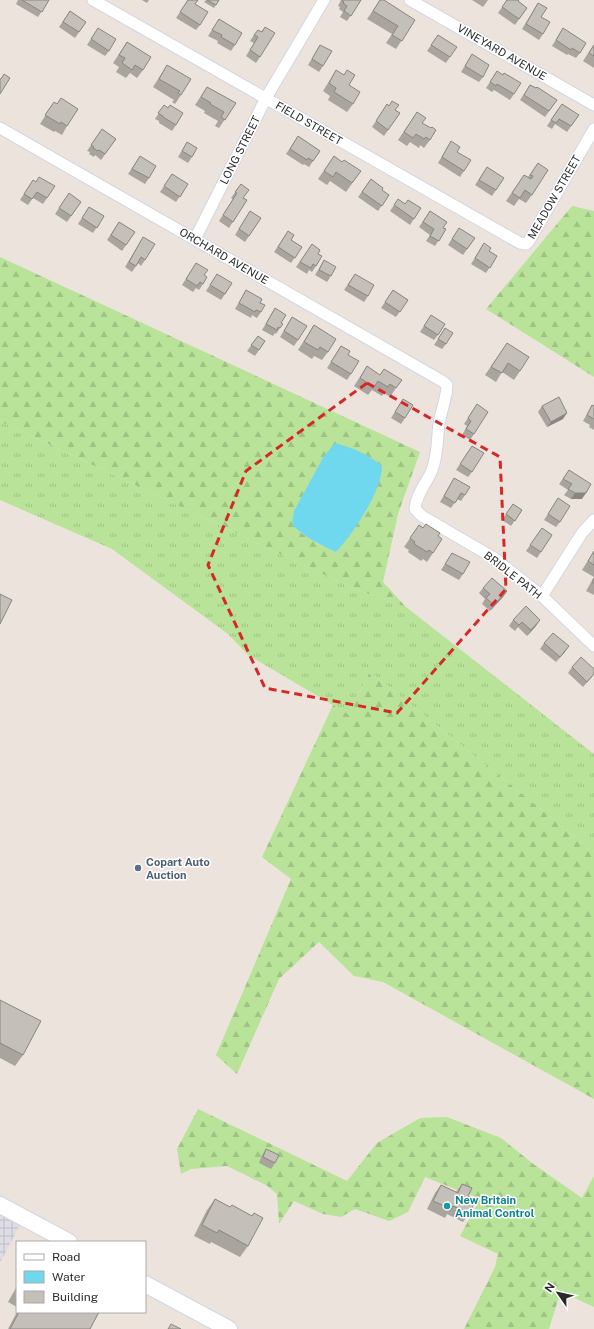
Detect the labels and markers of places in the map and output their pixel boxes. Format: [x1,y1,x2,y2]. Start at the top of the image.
place label: Copart Auto Auction [146,856,210,881]
marker: Copart Auto Auction [133,863,143,873]
place label: New Britain Animal Control [455,1194,535,1219]
marker: New Britain Animal Control [442,1201,452,1211]

